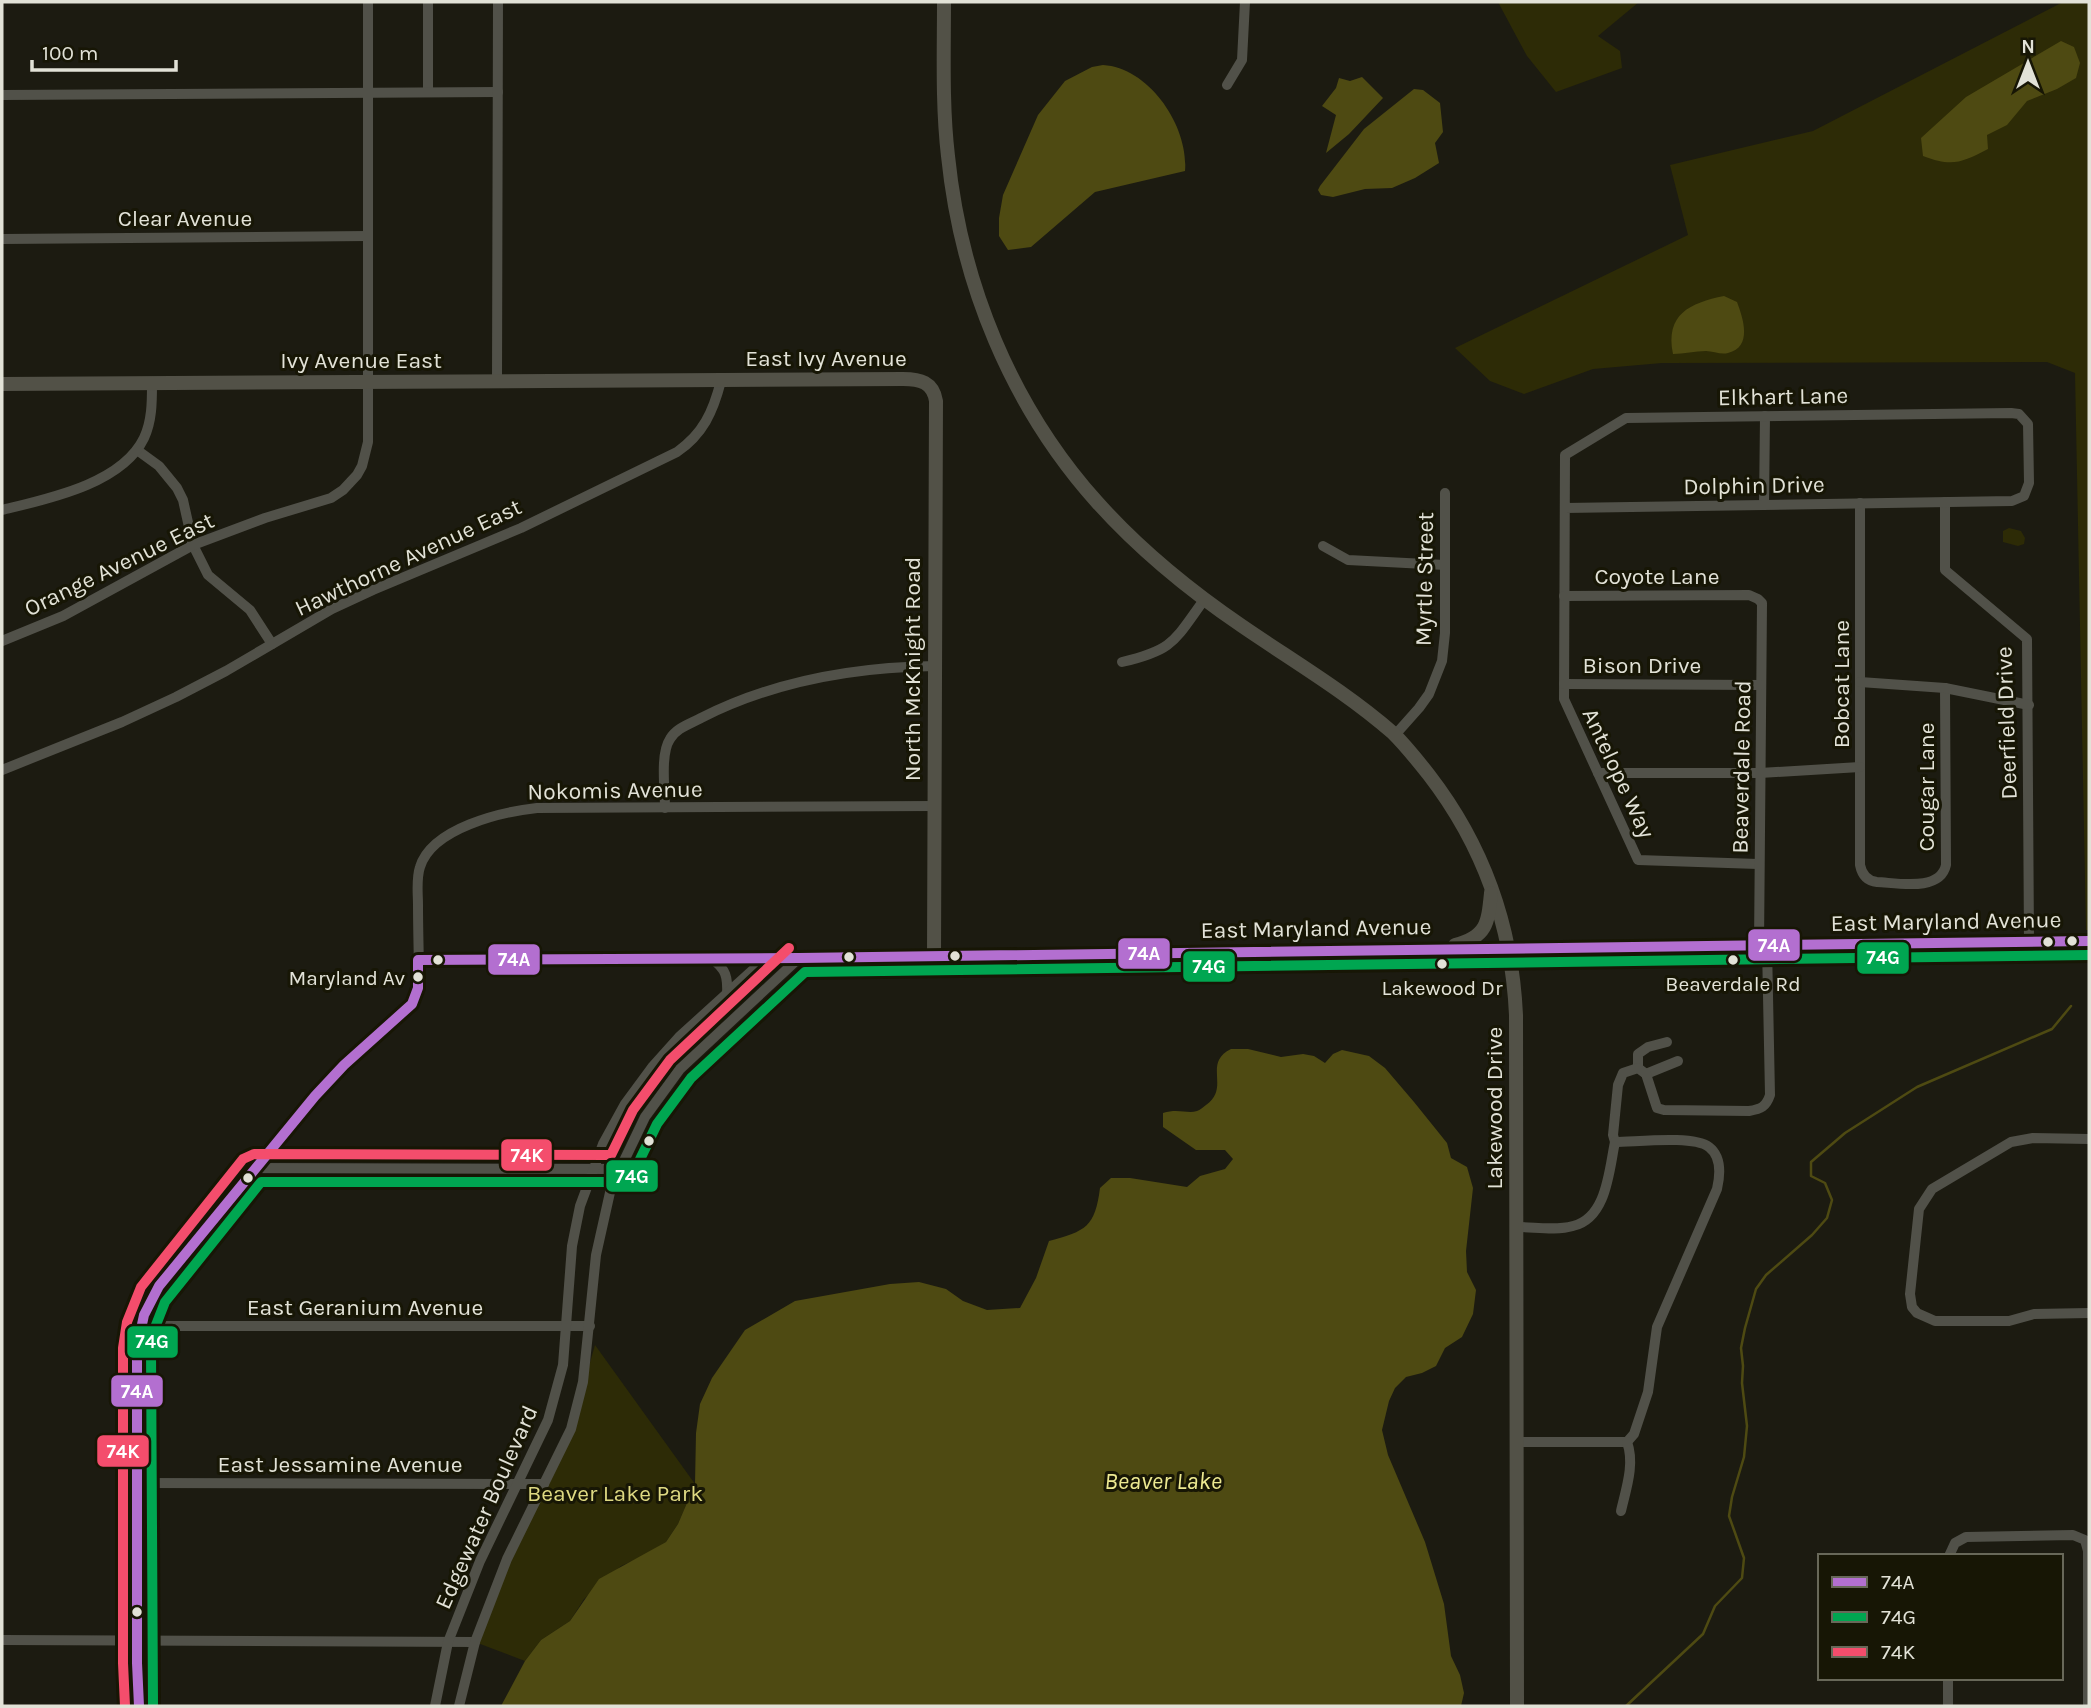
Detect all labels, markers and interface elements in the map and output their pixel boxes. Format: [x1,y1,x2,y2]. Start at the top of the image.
scale bar [32,28,175,72]
north arrow [1993,28,2063,98]
text: N [2021,36,2035,58]
text: 100 m [42,41,99,65]
street label: Clear Avenue [118,205,252,232]
street label: East Ivy Avenue [745,345,907,372]
street label: Ivy Avenue East [280,347,442,374]
street label: Elkhart Lane [1718,382,1848,411]
street label: Dolphin Drive [1683,471,1825,500]
street label: Hawthorne Avenue East [291,493,526,622]
street label: Orange Avenue East [20,507,219,622]
street label: Myrtle Street [1410,511,1439,646]
street label: North McKnight Road [899,557,926,781]
street label: Coyote Lane [1595,563,1719,590]
street label: Bobcat Lane [1828,620,1855,748]
street label: Deerfield Drive [1990,646,2023,800]
street label: Bison Drive [1583,652,1701,679]
street label: Beaverdale Road [1726,680,1757,854]
street label: Antelope Way [1577,704,1661,843]
street label: Cougar Lane [1913,722,1940,852]
street label: Nokomis Avenue [527,775,703,806]
street label: East Maryland Avenue [1830,906,2062,937]
street label: East Maryland Avenue [1200,913,1432,944]
line badge: 74A [1747,928,1801,962]
unlabelled marker [2065,934,2079,948]
text: 74A [1758,935,1790,957]
unlabelled marker [2041,935,2055,949]
line badge: 74A [1117,937,1171,970]
line badge: 74G [1856,941,1910,975]
line badge: 74A [487,943,541,976]
text: 74A [1128,943,1160,965]
text: 74G [1866,947,1900,969]
text: 74A [498,949,530,971]
unlabelled marker [948,949,962,963]
unlabelled marker [842,950,856,964]
line badge: 74G [1182,950,1236,983]
unlabelled marker [431,953,445,967]
marker: Beaverdale Rd [1726,953,1740,967]
text: 74G [1192,956,1226,978]
marker: Lakewood Dr [1435,957,1449,971]
place label: Maryland Av [289,966,405,990]
marker: Maryland Av [411,970,425,984]
place label: Beaverdale Rd [1665,972,1801,996]
place label: Lakewood Dr [1381,976,1503,1000]
street label: Lakewood Drive [1481,1027,1508,1189]
unlabelled marker [642,1134,656,1148]
line badge: 74K [500,1138,553,1172]
text: 74K [510,1145,544,1167]
line badge: 74G [605,1159,659,1193]
text: 74G [615,1166,649,1188]
unlabelled marker [241,1171,255,1185]
street label: East Geranium Avenue [247,1294,483,1321]
line badge: 74G [126,1325,179,1359]
text: 74G [135,1331,169,1353]
line badge: 74A [110,1374,164,1408]
text: 74A [121,1381,153,1403]
street label: Edgewater Boulevard [429,1401,544,1613]
line badge: 74K [96,1434,150,1468]
text: 74K [106,1441,140,1463]
street label: East Jessamine Avenue [218,1451,462,1478]
water label: Beaver Lake [1104,1467,1222,1495]
park label: Beaver Lake Park [527,1480,703,1507]
legend [1818,1554,2063,1680]
text: 74A [1881,1570,1915,1594]
unlabelled marker [130,1605,144,1619]
text: 74G [1881,1605,1916,1629]
text: 74K [1881,1640,1916,1664]

